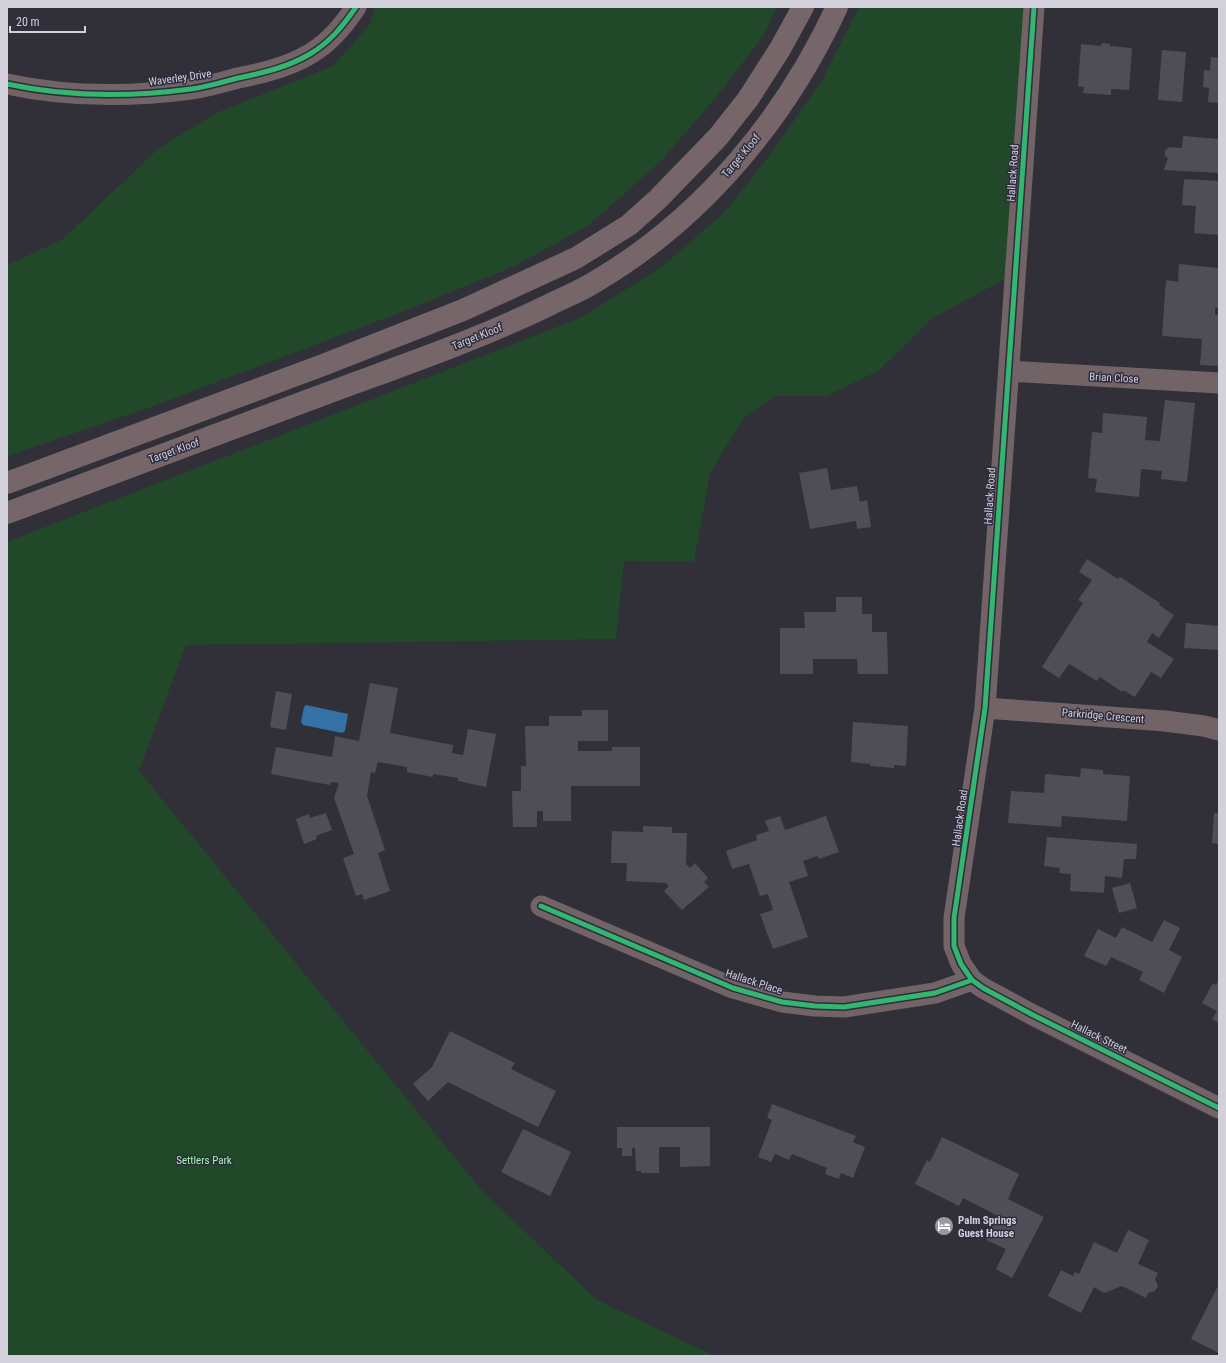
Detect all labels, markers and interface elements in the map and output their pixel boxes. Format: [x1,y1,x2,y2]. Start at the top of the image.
scale bar [10,8,85,34]
text: 20 m [16,15,40,29]
street label: Waverley Drive [148,67,212,89]
street label: Target Kloof [719,131,763,180]
street label: Hallack Road [1005,144,1021,202]
street label: Target Kloof [450,321,505,353]
street label: Brian Close [1089,370,1139,386]
street label: Target Kloof [147,436,202,466]
street label: Hallack Road [982,467,998,525]
street label: Parkridge Crescent [1061,706,1145,726]
street label: Hallack Road [950,789,970,847]
street label: Hallack Place [724,967,784,997]
street label: Hallack Street [1069,1018,1129,1056]
park label: Settlers Park [176,1154,232,1167]
place label: Palm Springs Guest House [958,1214,1017,1240]
hotel icon: Palm Springs Guest House [933,1215,955,1237]

